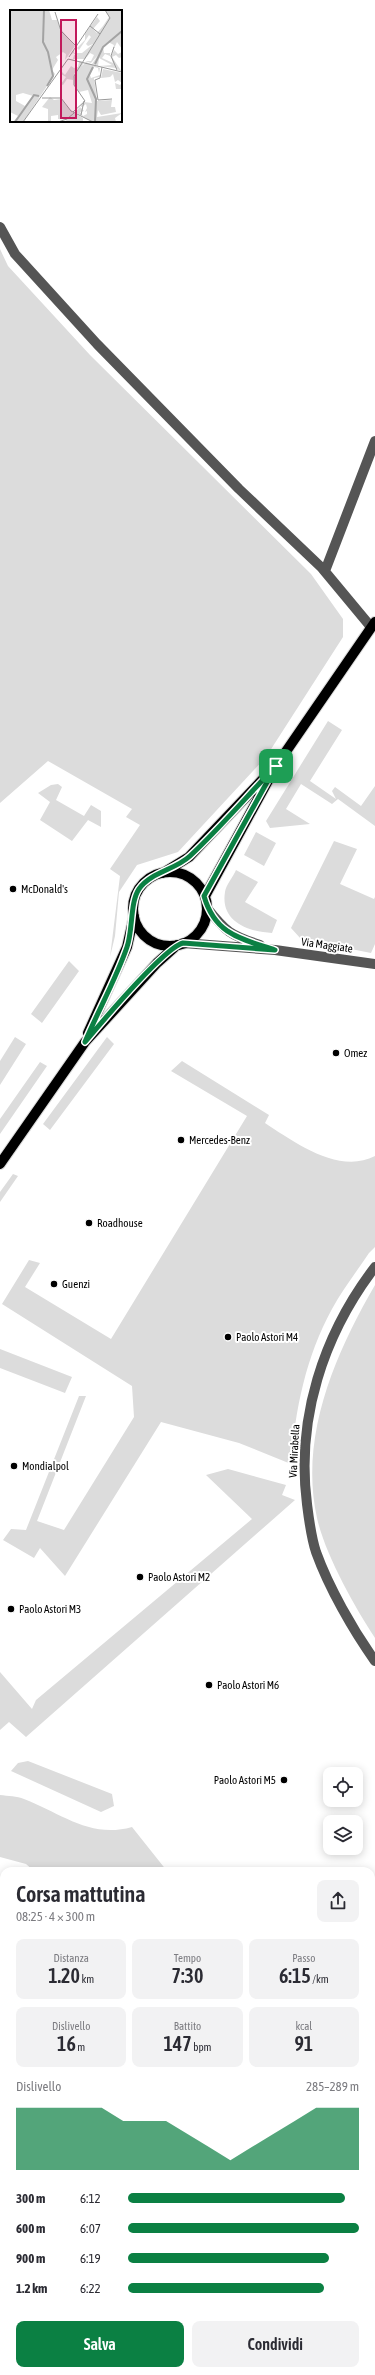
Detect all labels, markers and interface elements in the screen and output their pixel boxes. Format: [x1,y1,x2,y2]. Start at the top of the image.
inset map [10,10,122,122]
pin [259,749,293,783]
icon: arrive [265,755,287,777]
place label: McDonald's [21,883,68,895]
marker: McDonald's [8,884,18,894]
street label: Via Maggiate [300,935,354,955]
place label: Omez [344,1047,367,1059]
marker: Omez [331,1048,341,1058]
place label: Mercedes-Benz [189,1134,250,1146]
marker: Mercedes-Benz [176,1135,186,1145]
place label: Roadhouse [97,1217,143,1229]
marker: Roadhouse [84,1218,94,1228]
place label: Guenzi [62,1278,90,1290]
marker: Guenzi [49,1279,59,1289]
place label: Paolo Astori M4 [236,1331,298,1343]
marker: Paolo Astori M4 [223,1332,233,1342]
street label: Via Mirabella [287,1424,301,1478]
place label: Mondialpol [22,1460,69,1472]
marker: Mondialpol [9,1461,19,1471]
place label: Paolo Astori M2 [148,1571,210,1583]
marker: Paolo Astori M2 [135,1572,145,1582]
place label: Paolo Astori M3 [19,1603,81,1615]
marker: Paolo Astori M3 [6,1604,16,1614]
place label: Paolo Astori M6 [217,1679,279,1691]
marker: Paolo Astori M6 [204,1680,214,1690]
map controls [323,1767,363,1855]
button: locate [323,1767,363,1807]
place label: Paolo Astori M5 [214,1774,276,1786]
marker: Paolo Astori M5 [279,1775,289,1785]
button: layers [323,1815,363,1855]
button: share [317,1880,359,1922]
text: Corsa mattutina [16,1881,145,1907]
text: 08:25 · 4 × 300 m [16,1909,95,1924]
text: Distanza [54,1952,89,1964]
text: Tempo [174,1952,201,1964]
text: Passo [292,1952,315,1964]
text: 1.20 [48,1964,80,1987]
text: 7:30 [172,1964,203,1987]
text: 6:15 [279,1964,311,1987]
text: km [80,1973,94,1985]
text: /km [311,1973,329,1985]
text: Dislivello [52,2020,90,2032]
text: Battito [174,2020,201,2032]
text: kcal [295,2020,312,2032]
text: 16 [57,2032,76,2055]
text: 147 [163,2032,192,2055]
text: 91 [294,2032,313,2055]
text: m [76,2041,85,2053]
text: bpm [192,2041,212,2053]
text: Dislivello [16,2079,61,2094]
text: 285–289 m [306,2079,359,2094]
text: 300 m [16,2191,45,2206]
text: 6:12 [80,2191,101,2206]
text: 600 m [16,2221,45,2236]
text: 6:07 [80,2221,101,2236]
text: 900 m [16,2251,45,2266]
text: 6:19 [80,2251,101,2266]
text: 1.2 km [16,2281,47,2296]
text: 6:22 [80,2281,101,2296]
button: Salva [16,2321,184,2367]
button: Condividi [192,2321,359,2367]

